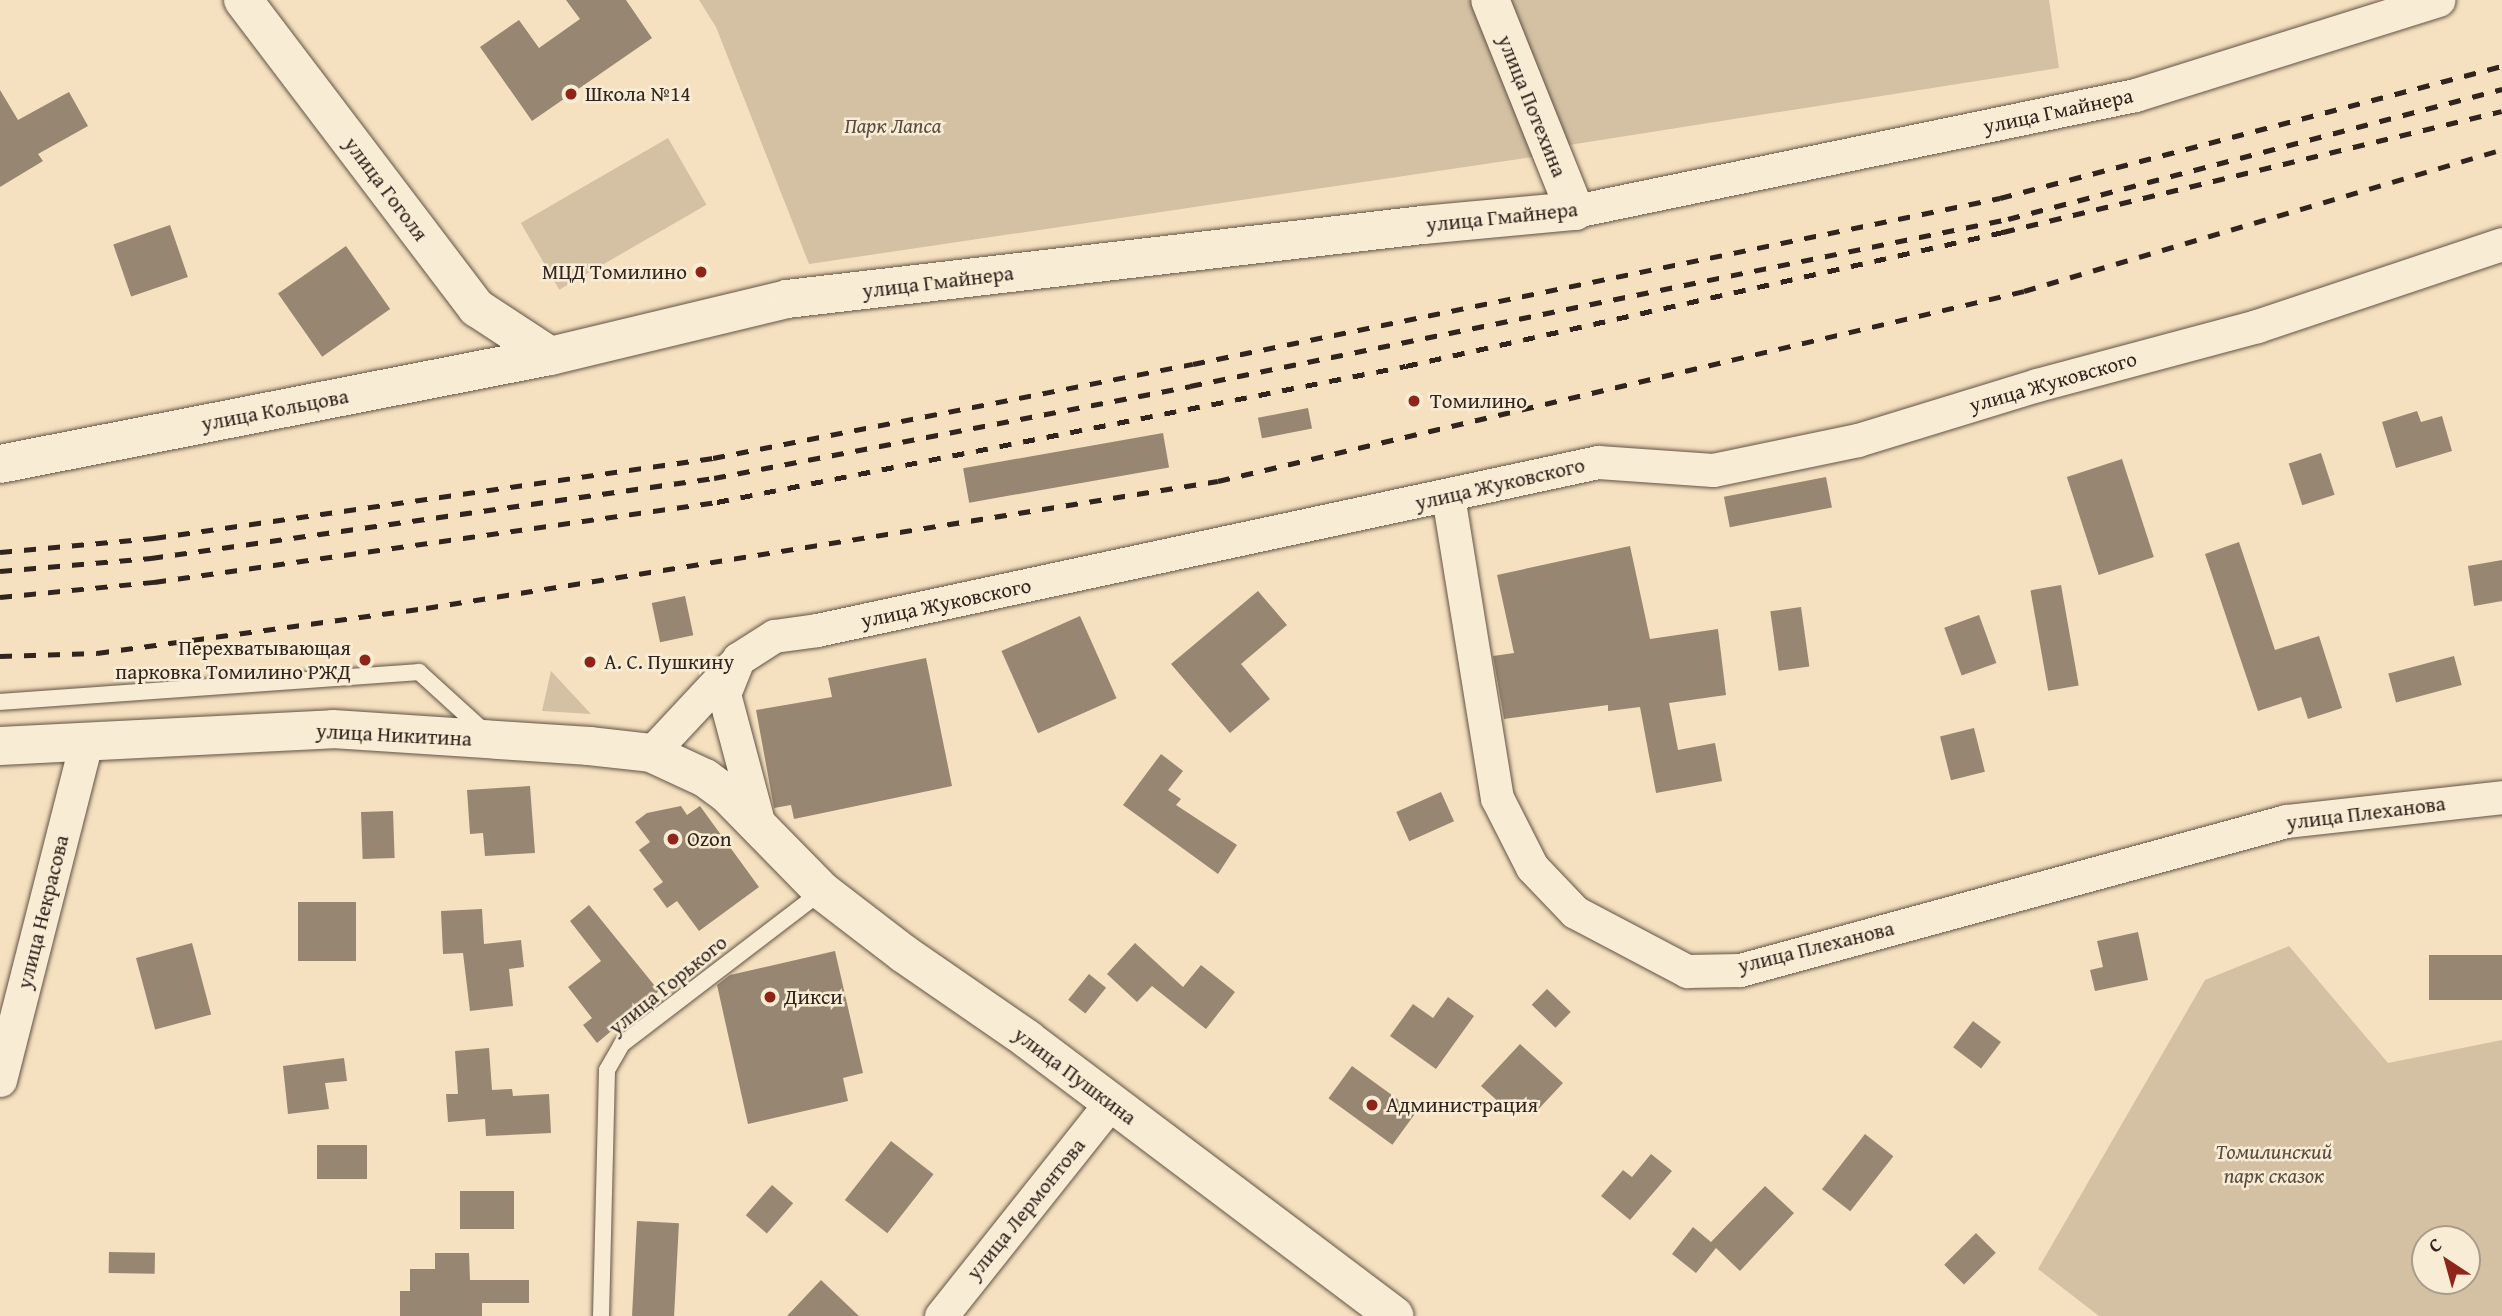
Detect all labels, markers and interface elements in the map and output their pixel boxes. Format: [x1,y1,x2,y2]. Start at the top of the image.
street label: улица Потехина [1492,31,1572,181]
place label: Школа №14 [585,81,691,107]
street label: улица Гмайнера [1981,83,2135,139]
marker: Школа №14 [563,86,579,102]
park label: Парк Лапса [844,113,942,139]
street label: улица Гоголя [339,132,433,246]
street label: улица Гмайнера [1425,197,1579,237]
place label: МЦД Томилино [542,259,687,285]
street label: улица Гмайнера [861,260,1015,304]
marker: МЦД Томилино [693,264,709,280]
street label: улица Жуковского [1966,346,2140,418]
street label: улица Кольцова [199,383,351,437]
place label: Томилино [1430,388,1527,414]
marker: Томилино [1404,391,1424,411]
street label: улица Жуковского [1413,452,1587,516]
street label: улица Жуковского [859,573,1033,633]
place label: Перехватывающая парковка Томилино РЖД [115,635,351,685]
place label: А. С. Пушкину [604,649,734,675]
marker: Перехватывающая парковка Томилино РЖД [357,652,373,668]
marker: А. С. Пушкину [582,654,598,670]
street label: улица Никитина [315,718,473,752]
street label: улица Плеханова [2285,791,2447,835]
place label: Ozon [687,826,731,852]
marker: Ozon [665,831,681,847]
street label: улица Некрасова [12,832,74,992]
street label: улица Плеханова [1735,915,1897,979]
street label: улица Горького [604,930,732,1040]
place label: Дикси [784,984,843,1010]
marker: Дикси [762,989,778,1005]
street label: улица Пушкина [1009,1022,1141,1130]
place label: Администрация [1386,1092,1538,1118]
marker: Администрация [1364,1097,1380,1113]
street label: улица Лермонтова [961,1133,1091,1285]
park label: Томилинский парк сказок [2216,1139,2332,1189]
north arrow [2411,1225,2481,1295]
text: С [2422,1230,2447,1259]

